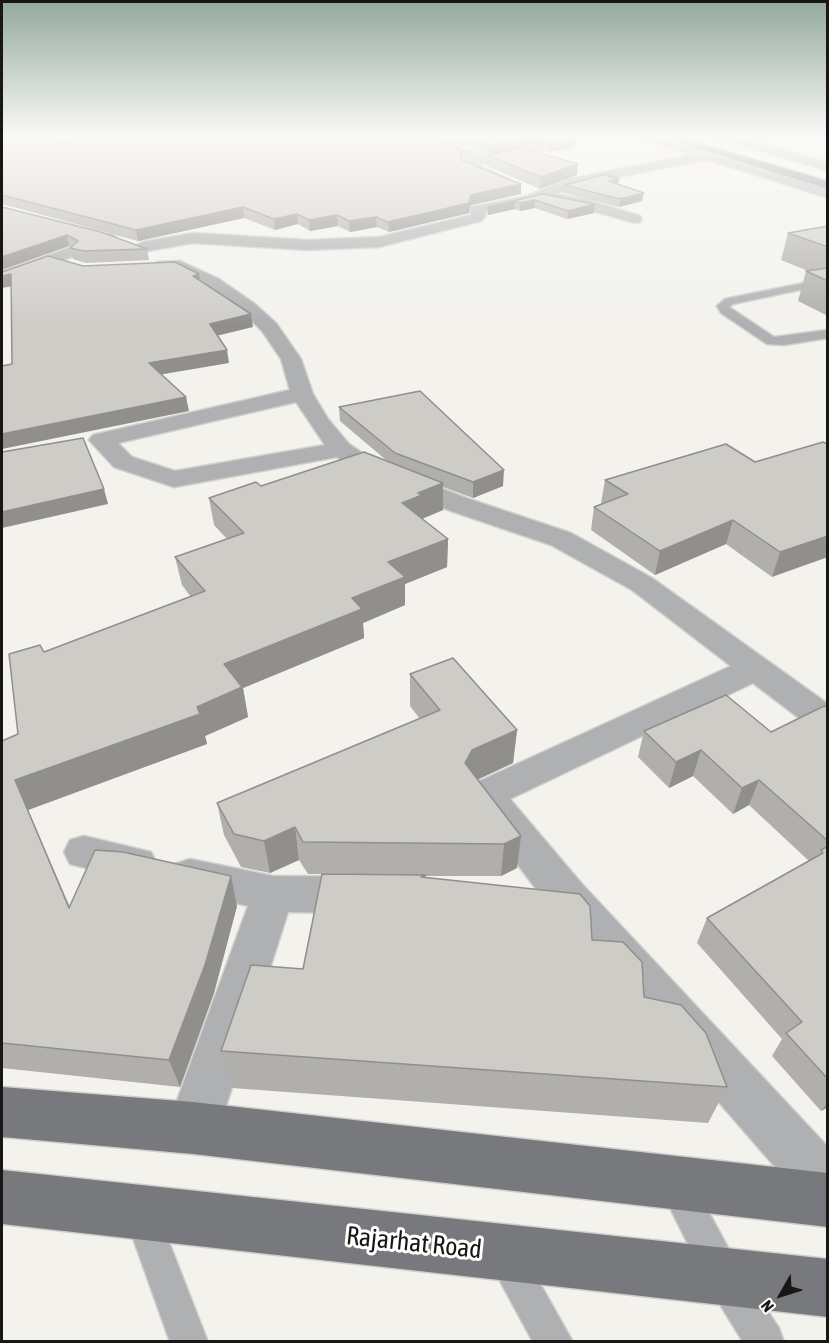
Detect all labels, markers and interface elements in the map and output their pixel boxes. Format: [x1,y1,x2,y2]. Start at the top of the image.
street label: Rajarhat Road [345,1220,483,1266]
north arrow [751,1265,811,1325]
text: N [757,1297,777,1316]

